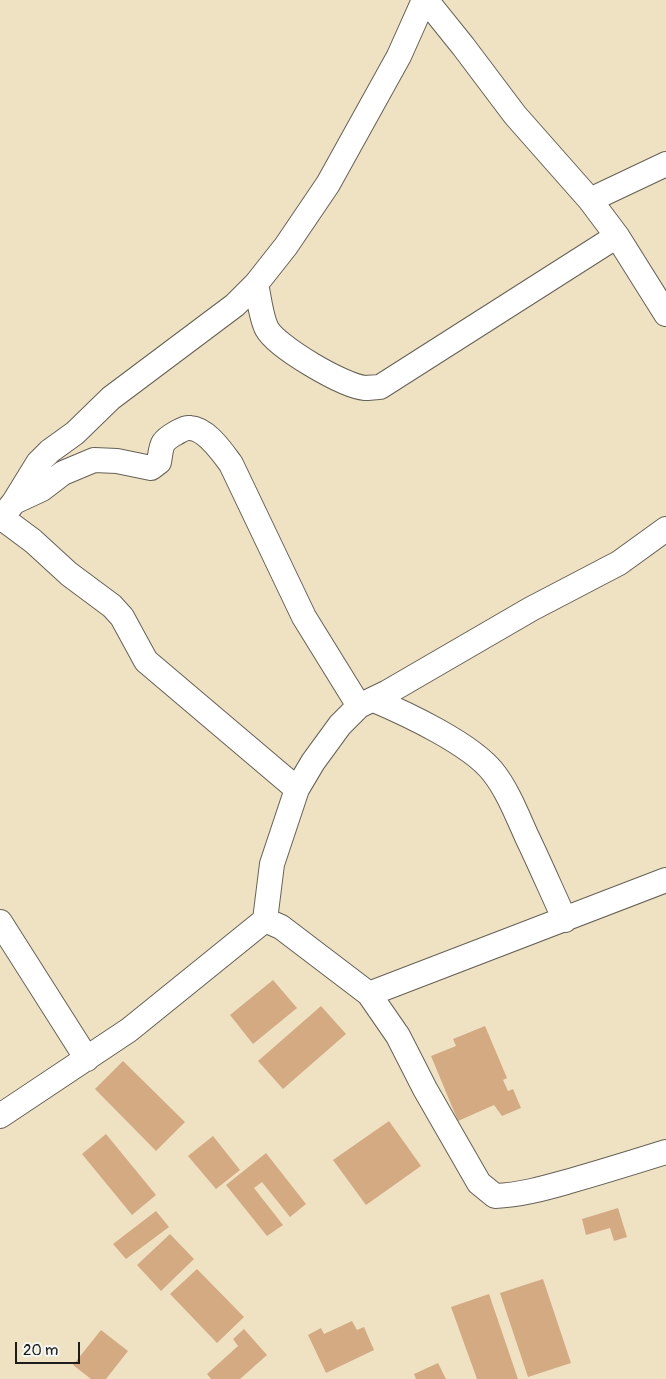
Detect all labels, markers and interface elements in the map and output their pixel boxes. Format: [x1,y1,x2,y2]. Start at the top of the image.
scale bar [18,1332,82,1364]
text: 20 m [23,1341,58,1360]

